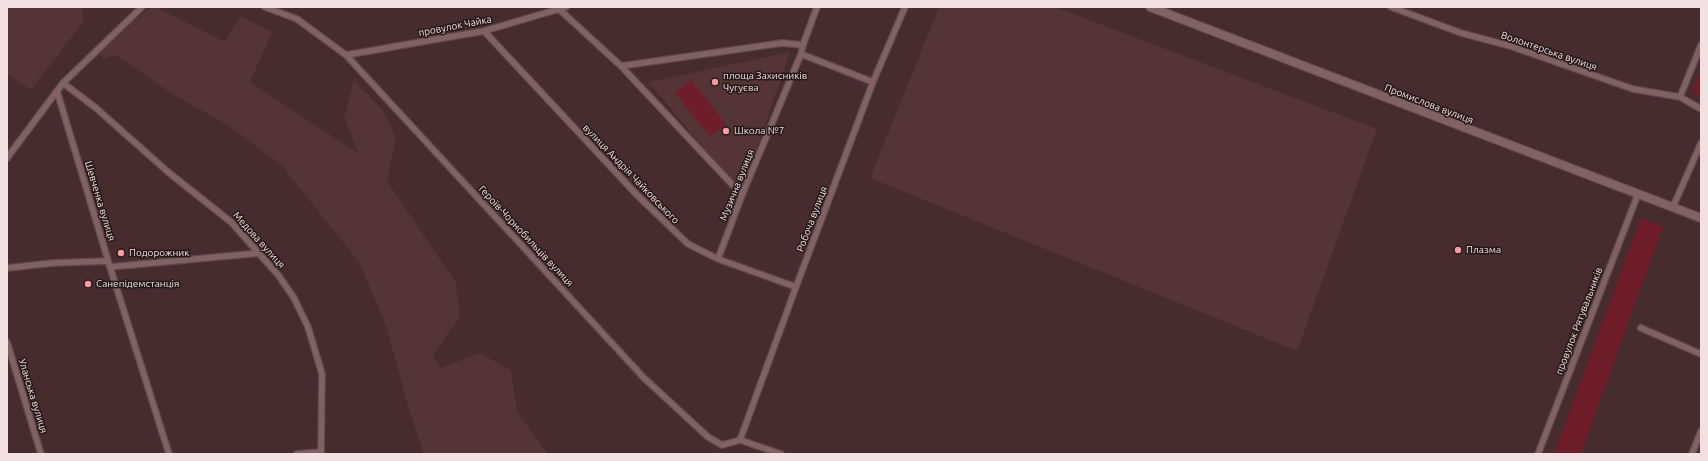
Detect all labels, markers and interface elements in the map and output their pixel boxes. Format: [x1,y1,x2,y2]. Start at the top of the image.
street label: провулок Чайка [417,13,493,39]
street label: Волонтерська вулиця [1499,29,1599,73]
place label: площа Захисників Чугуєва [723,70,807,94]
marker: площа Захисників Чугуєва [710,77,720,87]
street label: Промислова вулиця [1383,81,1475,127]
street label: вулиця Андрія Чайковського [580,122,682,226]
place label: Школа №7 [734,125,784,137]
marker: Школа №7 [721,126,731,136]
street label: Музична вулиця [717,148,757,222]
street label: Шевченка вулиця [82,160,118,242]
street label: Героїв-Чорнобильців вулиця [476,183,576,289]
street label: Робоча вулиця [794,185,830,253]
street label: Медова вулиця [230,209,288,271]
place label: Плазма [1466,244,1501,256]
marker: Плазма [1453,245,1463,255]
place label: Подорожник [129,247,189,259]
marker: Подорожник [116,248,126,258]
street label: провулок Рятувальників [1553,266,1605,376]
place label: Санепідемстанція [96,278,179,290]
marker: Санепідемстанція [83,279,93,289]
street label: Уланська вулиця [16,357,50,435]

